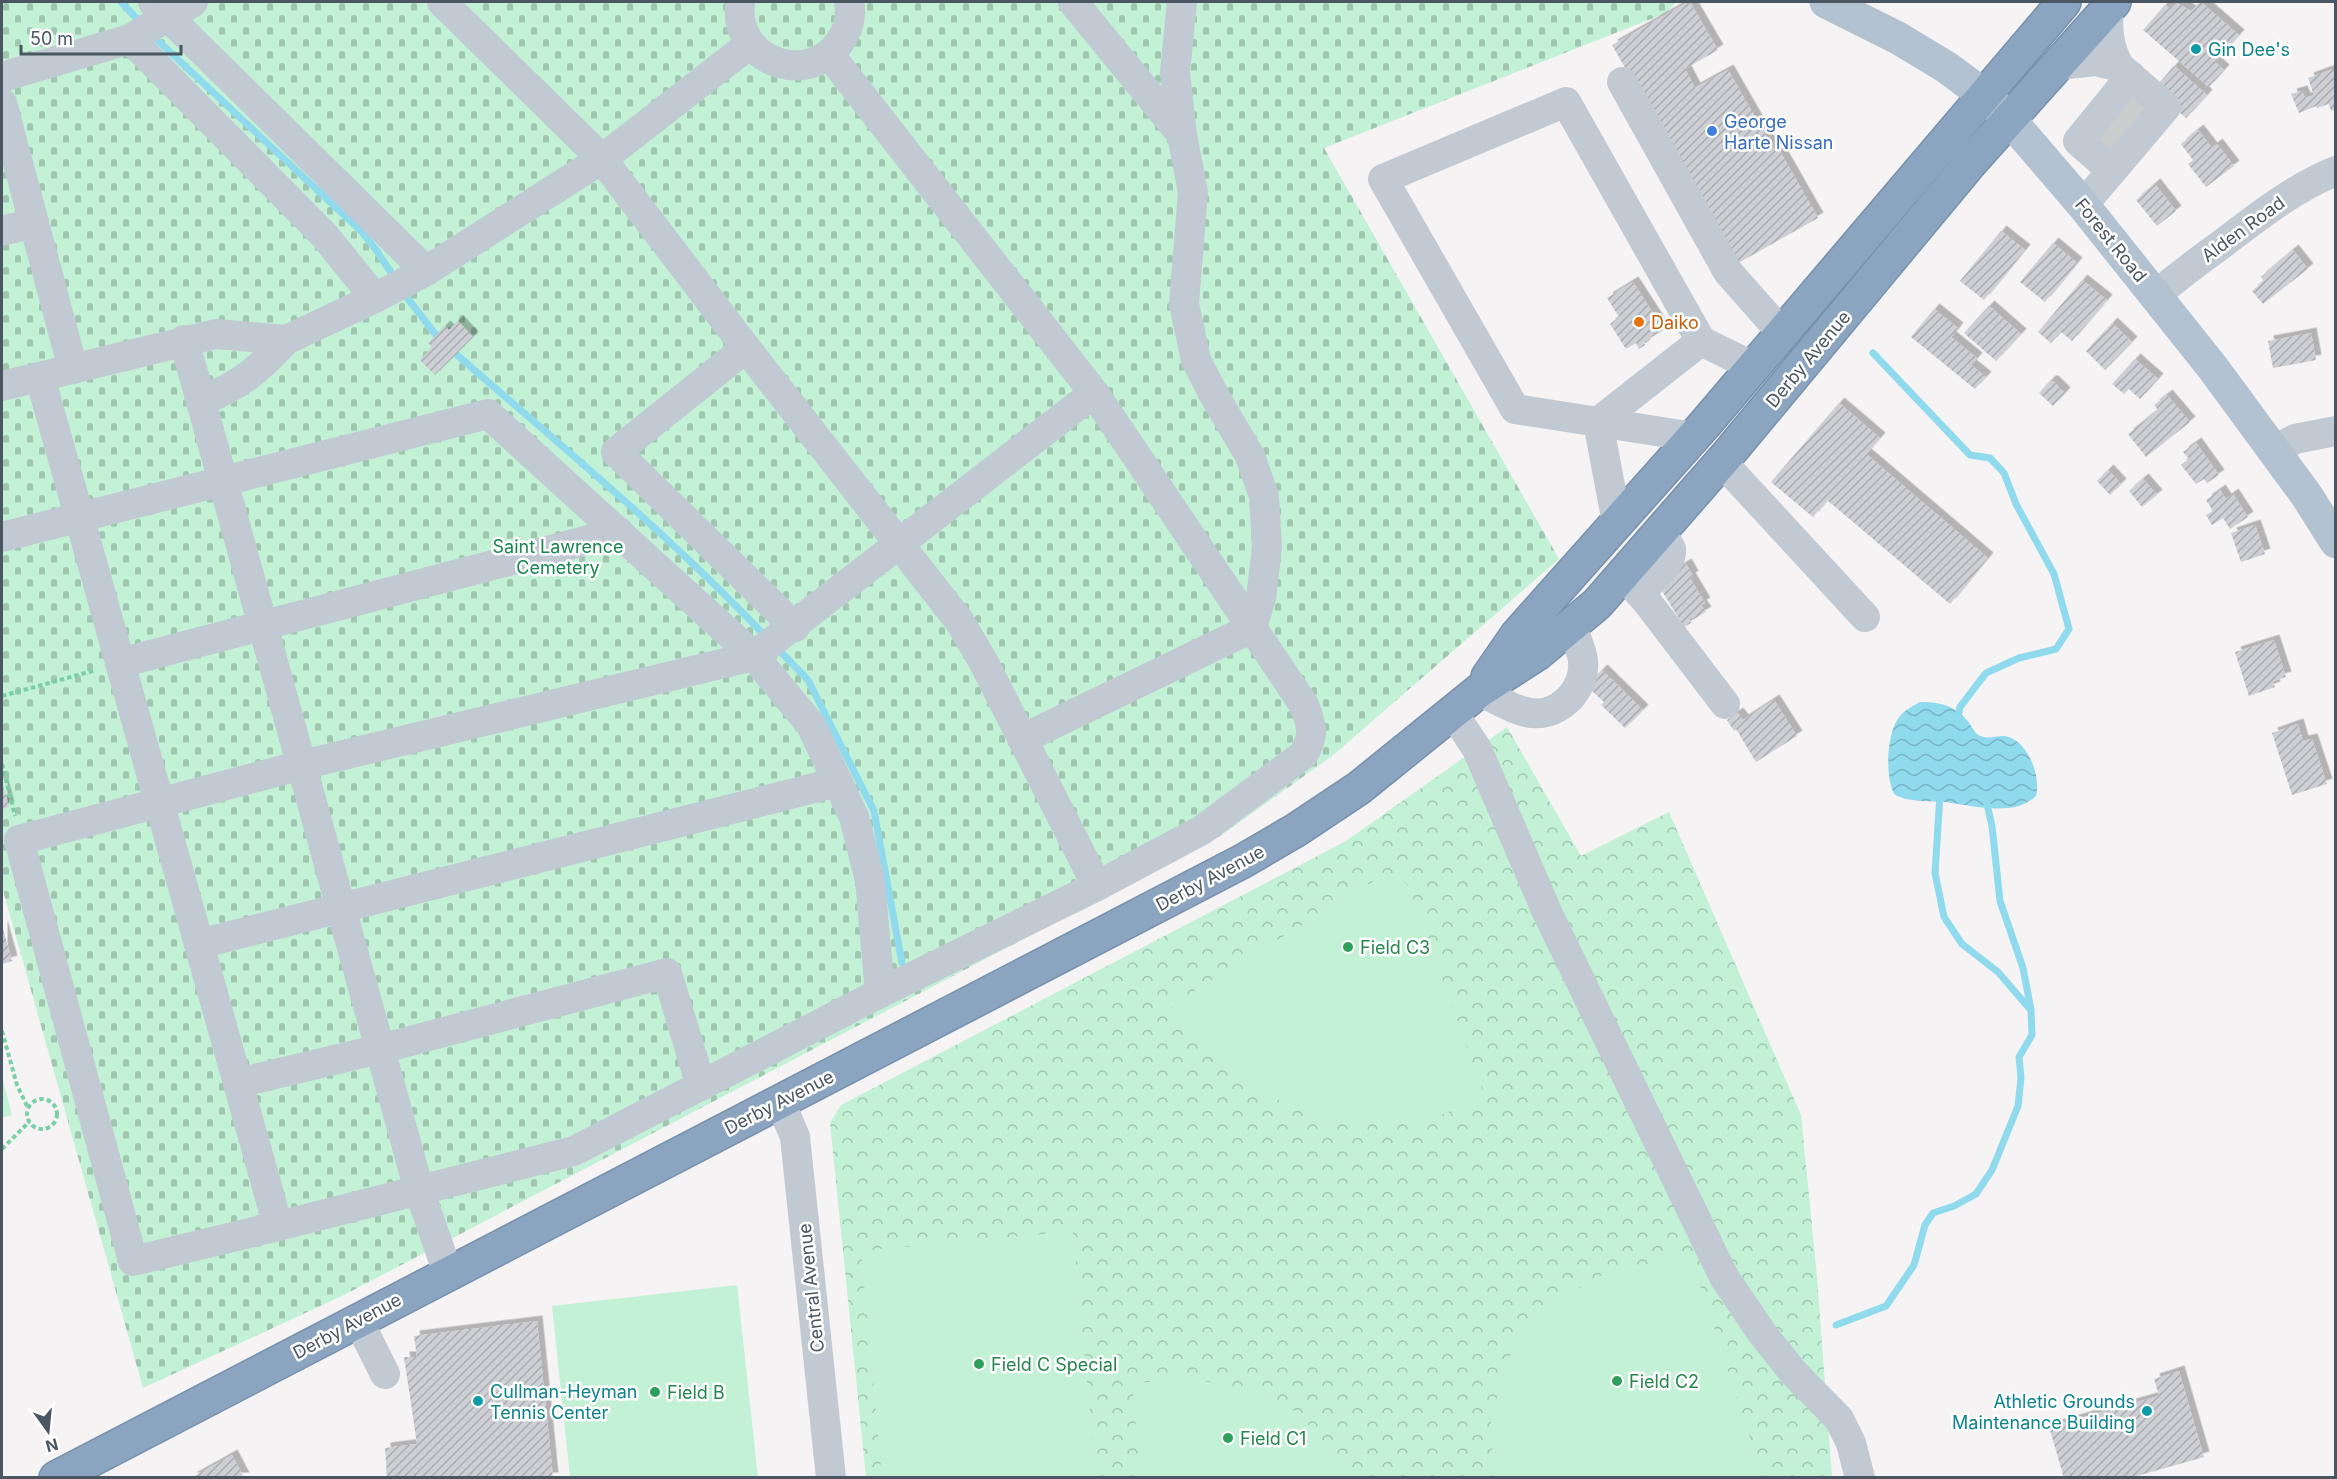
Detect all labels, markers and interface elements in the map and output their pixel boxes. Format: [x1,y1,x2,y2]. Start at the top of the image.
scale bar [21,18,182,56]
text: 50 m [30,28,73,49]
place label: Gin Dee's [2208,39,2290,60]
marker: Gin Dee's [2189,42,2203,56]
place label: George Harte Nissan [1724,111,1833,153]
marker: George Harte Nissan [1705,124,1719,138]
street label: Alden Road [2197,192,2289,266]
street label: Forest Road [2071,194,2151,286]
street label: Derby Avenue [1762,306,1854,412]
place label: Daiko [1651,312,1699,333]
marker: Daiko [1632,315,1646,329]
park label: Saint Lawrence Cemetery [492,536,624,578]
street label: Derby Avenue [1152,841,1268,915]
place label: Field C3 [1360,937,1430,958]
marker: Field C3 [1341,940,1355,954]
street label: Derby Avenue [721,1065,837,1139]
street label: Central Avenue [794,1222,828,1354]
street label: Derby Avenue [289,1289,405,1363]
place label: Field C Special [991,1354,1117,1375]
marker: Field C Special [972,1357,986,1371]
place label: Field C2 [1629,1371,1699,1392]
marker: Field C2 [1610,1374,1624,1388]
place label: Cullman-Heyman Tennis Center [490,1381,637,1423]
place label: Field B [667,1382,725,1403]
marker: Field B [648,1385,662,1399]
place label: Athletic Grounds Maintenance Building [1952,1391,2135,1433]
marker: Cullman-Heyman Tennis Center [471,1394,485,1408]
north arrow [18,1401,78,1461]
marker: Athletic Grounds Maintenance Building [2140,1404,2154,1418]
place label: Field C1 [1240,1428,1306,1449]
marker: Field C1 [1221,1431,1235,1445]
text: N [43,1434,60,1457]

